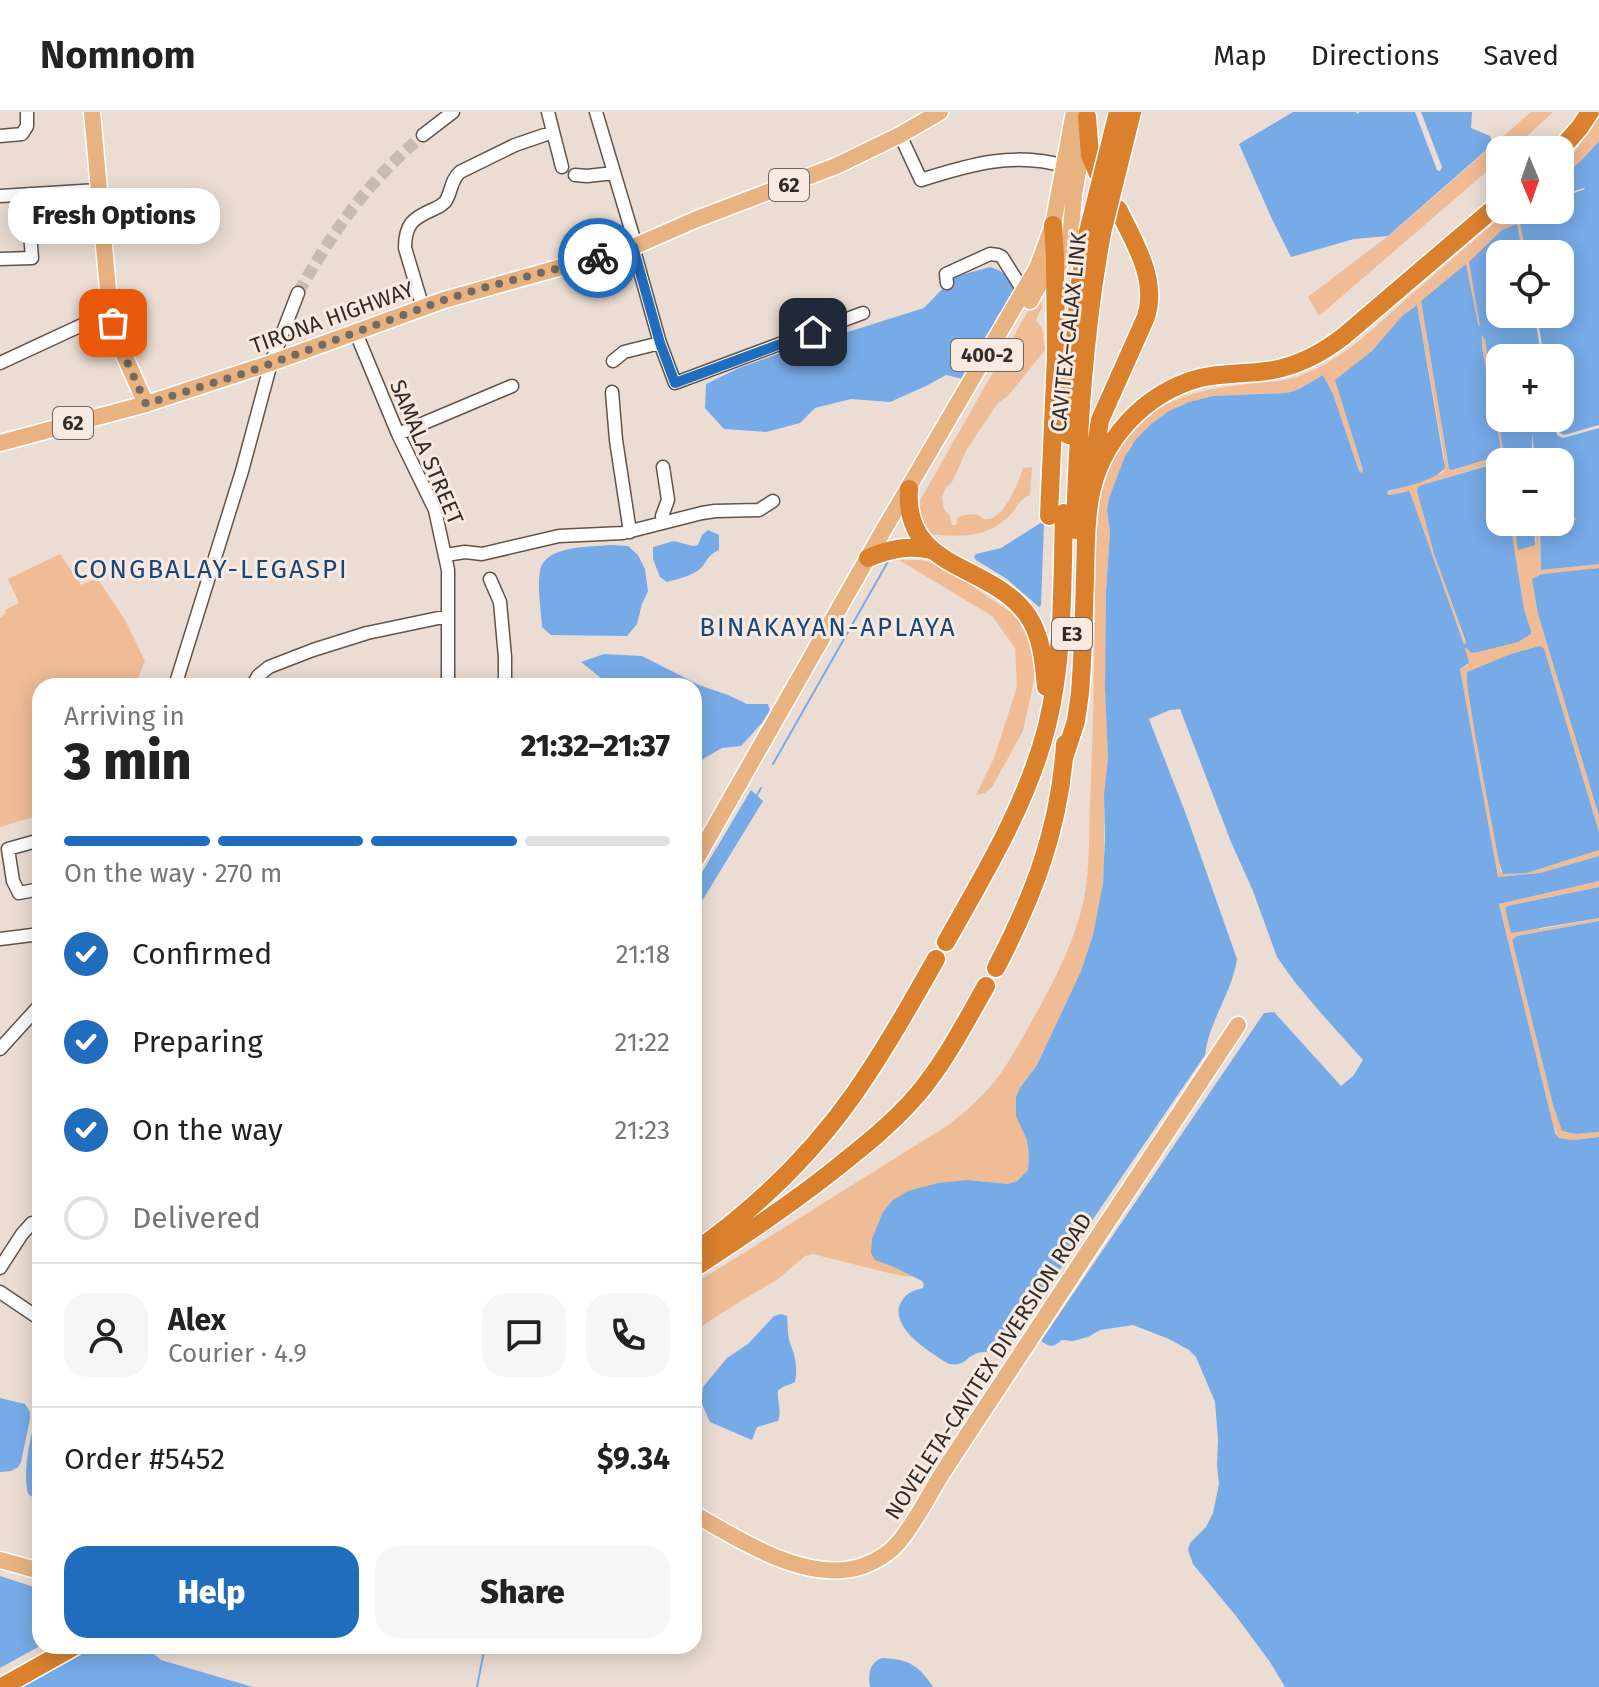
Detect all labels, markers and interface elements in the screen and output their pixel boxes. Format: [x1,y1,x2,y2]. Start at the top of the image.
text: Nomnom [40,32,196,78]
text: Map [1213,39,1267,72]
text: Directions [1311,39,1439,72]
text: Saved [1483,39,1559,72]
north arrow [1486,136,1574,224]
map controls [1486,136,1574,536]
road number: 62 [769,169,809,201]
callout: Fresh Options [7,187,219,243]
text: Fresh Options [32,200,196,231]
courier [558,218,638,298]
street label: CAVITEX–CALAX LINK [1045,231,1092,433]
icon: bike [576,236,620,280]
button: locate [1486,240,1574,328]
street label: TIRONA HIGHWAY [247,275,417,360]
pin [79,289,147,357]
pin [779,298,847,366]
icon: bag [91,301,135,345]
icon: home [791,310,835,354]
road number: 400-2 [951,339,1023,371]
button: + [1486,344,1574,432]
street label: SAMALA STREET [384,376,469,529]
road number: 62 [53,407,93,439]
button: − [1486,448,1574,536]
district label: CONGBALAY-LEGASPI [73,554,349,585]
district label: BINAKAYAN-APLAYA [699,612,957,643]
road number: E3 [1052,618,1092,650]
text: Arriving in [64,701,185,732]
text: 21:32–21:37 [521,728,670,764]
text: 3 min [64,730,192,793]
text: On the way · 270 m [64,858,282,889]
icon: check [64,932,108,976]
text: Confirmed [132,936,272,972]
text: 21:18 [616,939,670,970]
icon: check [64,1020,108,1064]
text: Preparing [132,1024,263,1060]
text: 21:22 [615,1027,670,1058]
icon: check [64,1108,108,1152]
text: On the way [132,1112,283,1148]
text: 21:23 [615,1115,670,1146]
text: Delivered [132,1200,261,1236]
street label: NOVELETA-CAVITEX DIVERSION ROAD [879,1208,1098,1525]
button: person [64,1293,148,1377]
button: chat [482,1293,566,1377]
button: phone [586,1293,670,1377]
text: Alex [168,1302,226,1338]
text: Courier · 4.9 [168,1338,307,1369]
text: Order #5452 [64,1441,225,1477]
text: $9.34 [597,1441,670,1477]
button: Help [64,1546,359,1638]
button: Share [375,1546,670,1638]

